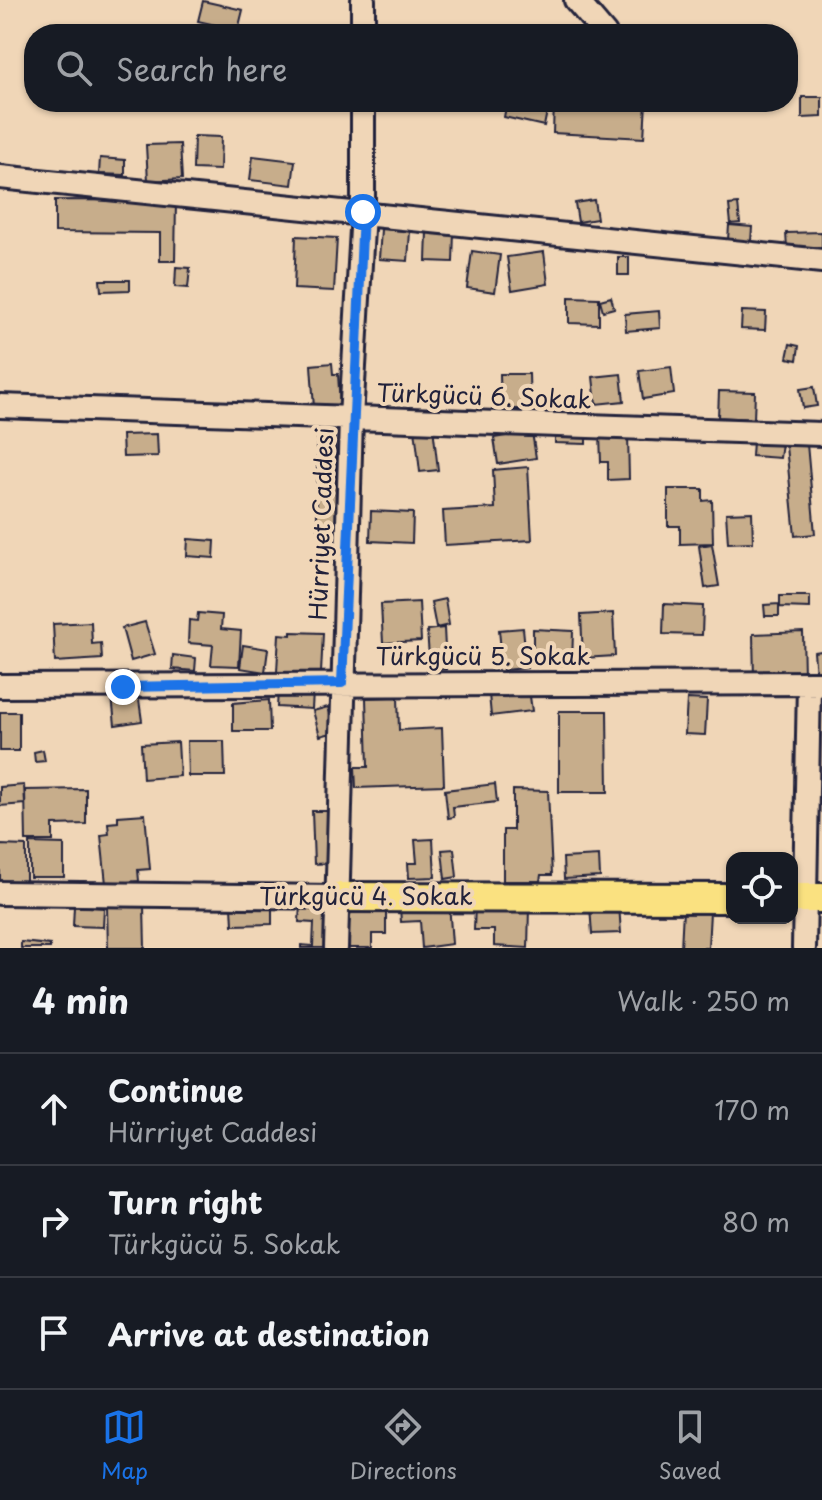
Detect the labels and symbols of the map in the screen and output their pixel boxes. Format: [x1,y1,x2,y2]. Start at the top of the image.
route start [345,194,381,230]
street label: Türkgücü 6. Sokak [376,373,592,417]
street label: Hürriyet Caddesi [299,427,341,621]
street label: Türkgücü 5. Sokak [376,637,591,673]
route end [105,669,141,705]
street label: Türkgücü 4. Sokak [259,877,473,913]

